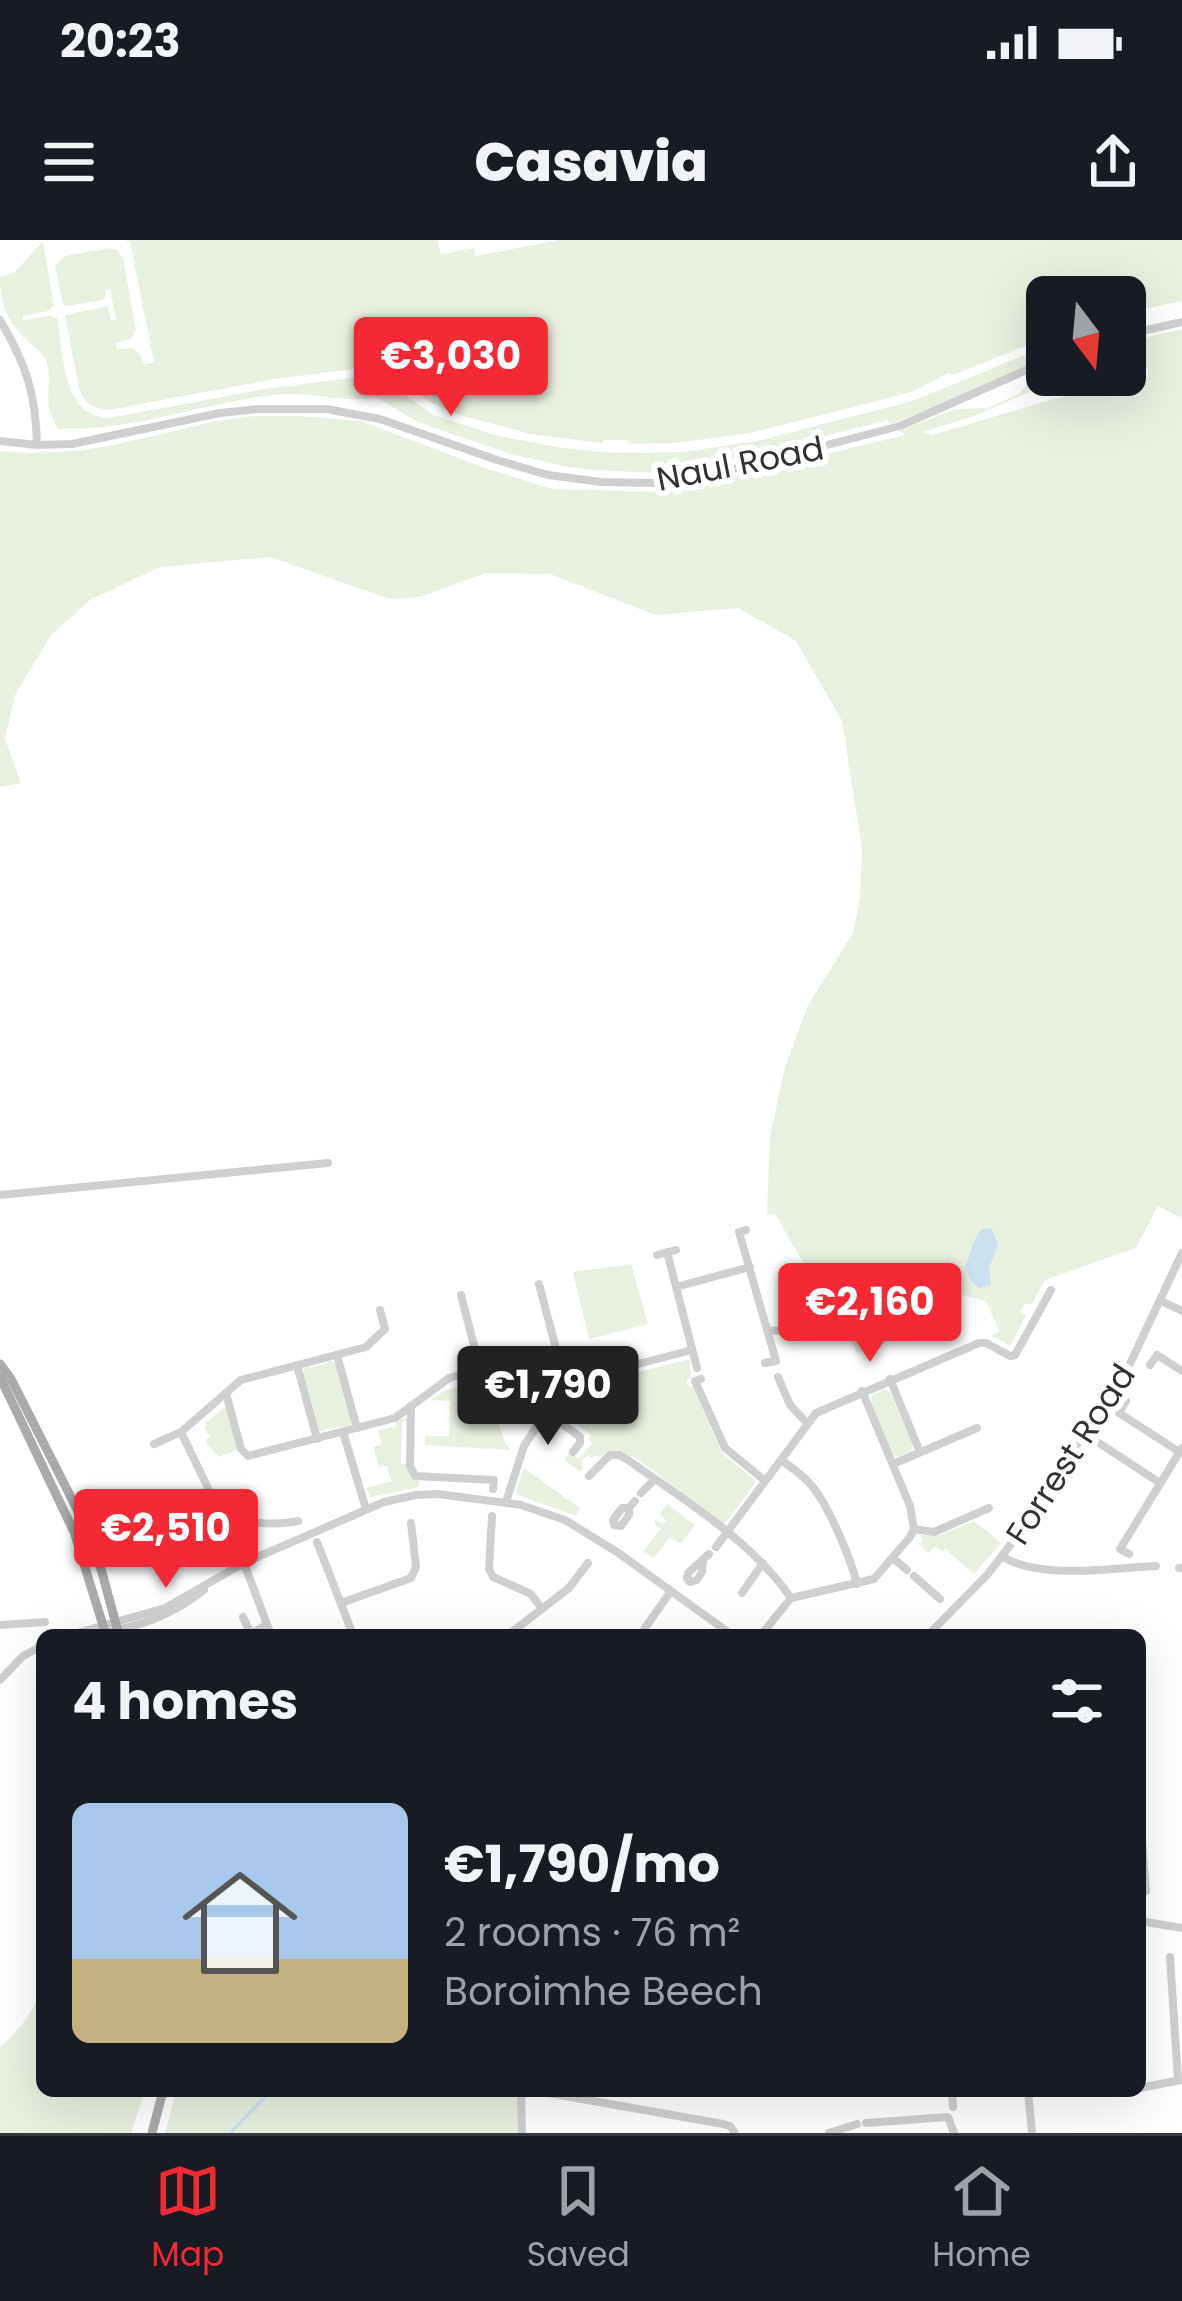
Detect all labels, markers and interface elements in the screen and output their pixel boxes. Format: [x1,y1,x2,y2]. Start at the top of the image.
text: 20:23 [60,10,181,73]
text: Casavia [474,124,708,200]
icon: menu [36,129,102,195]
icon: share [1080,129,1146,195]
north arrow [1026,276,1146,396]
map controls [1026,276,1146,396]
pin: €3,030 [353,317,549,419]
text: €3,030 [381,328,521,383]
street label: Naul Road [652,424,828,503]
pin: €2,160 [772,1263,968,1365]
text: €2,160 [805,1274,935,1329]
pin: €1,790 [450,1346,646,1448]
street label: Forrest Road [994,1355,1146,1554]
text: €1,790 [484,1357,612,1412]
pin: €2,510 [68,1489,264,1591]
text: €2,510 [101,1500,231,1555]
text: 4 homes [72,1665,298,1737]
icon: filters [1044,1668,1110,1734]
text: €1,790/mo [444,1828,720,1900]
icon: home [168,1851,312,1995]
text: 2 rooms · 76 m² [444,1905,740,1960]
text: Boroimhe Beech [444,1964,763,2019]
tab: Map [151,2158,224,2280]
tab: Saved [527,2158,630,2280]
tab: Home [932,2158,1031,2280]

